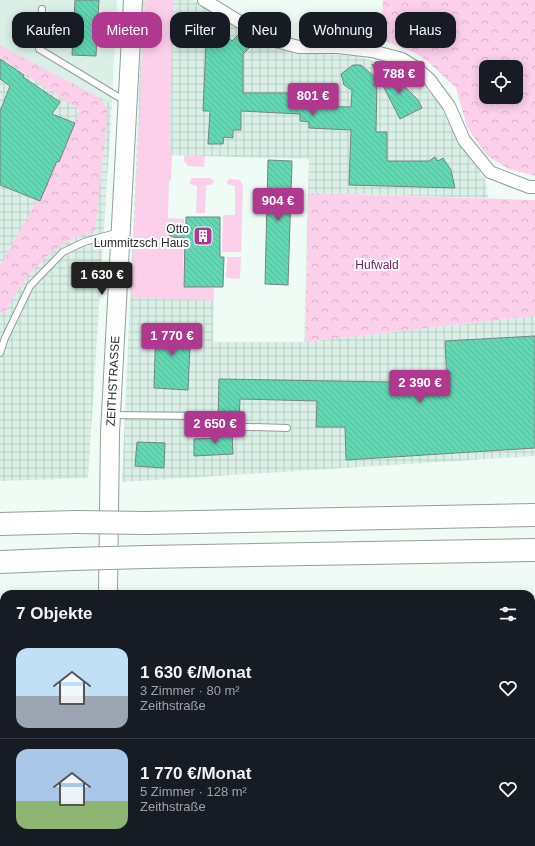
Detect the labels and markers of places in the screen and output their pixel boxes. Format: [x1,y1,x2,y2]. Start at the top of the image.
pin: 788 € [371,61,427,95]
pin: 801 € [285,83,341,117]
pin: 904 € [250,188,306,222]
place label: Otto Lummitzsch Haus [94,222,189,250]
building icon: Otto Lummitzsch Haus [192,225,214,247]
pin: 1 630 € [65,262,139,296]
pin: 1 770 € [135,323,209,357]
pin: 2 390 € [383,370,457,404]
pin: 2 650 € [178,411,252,445]

